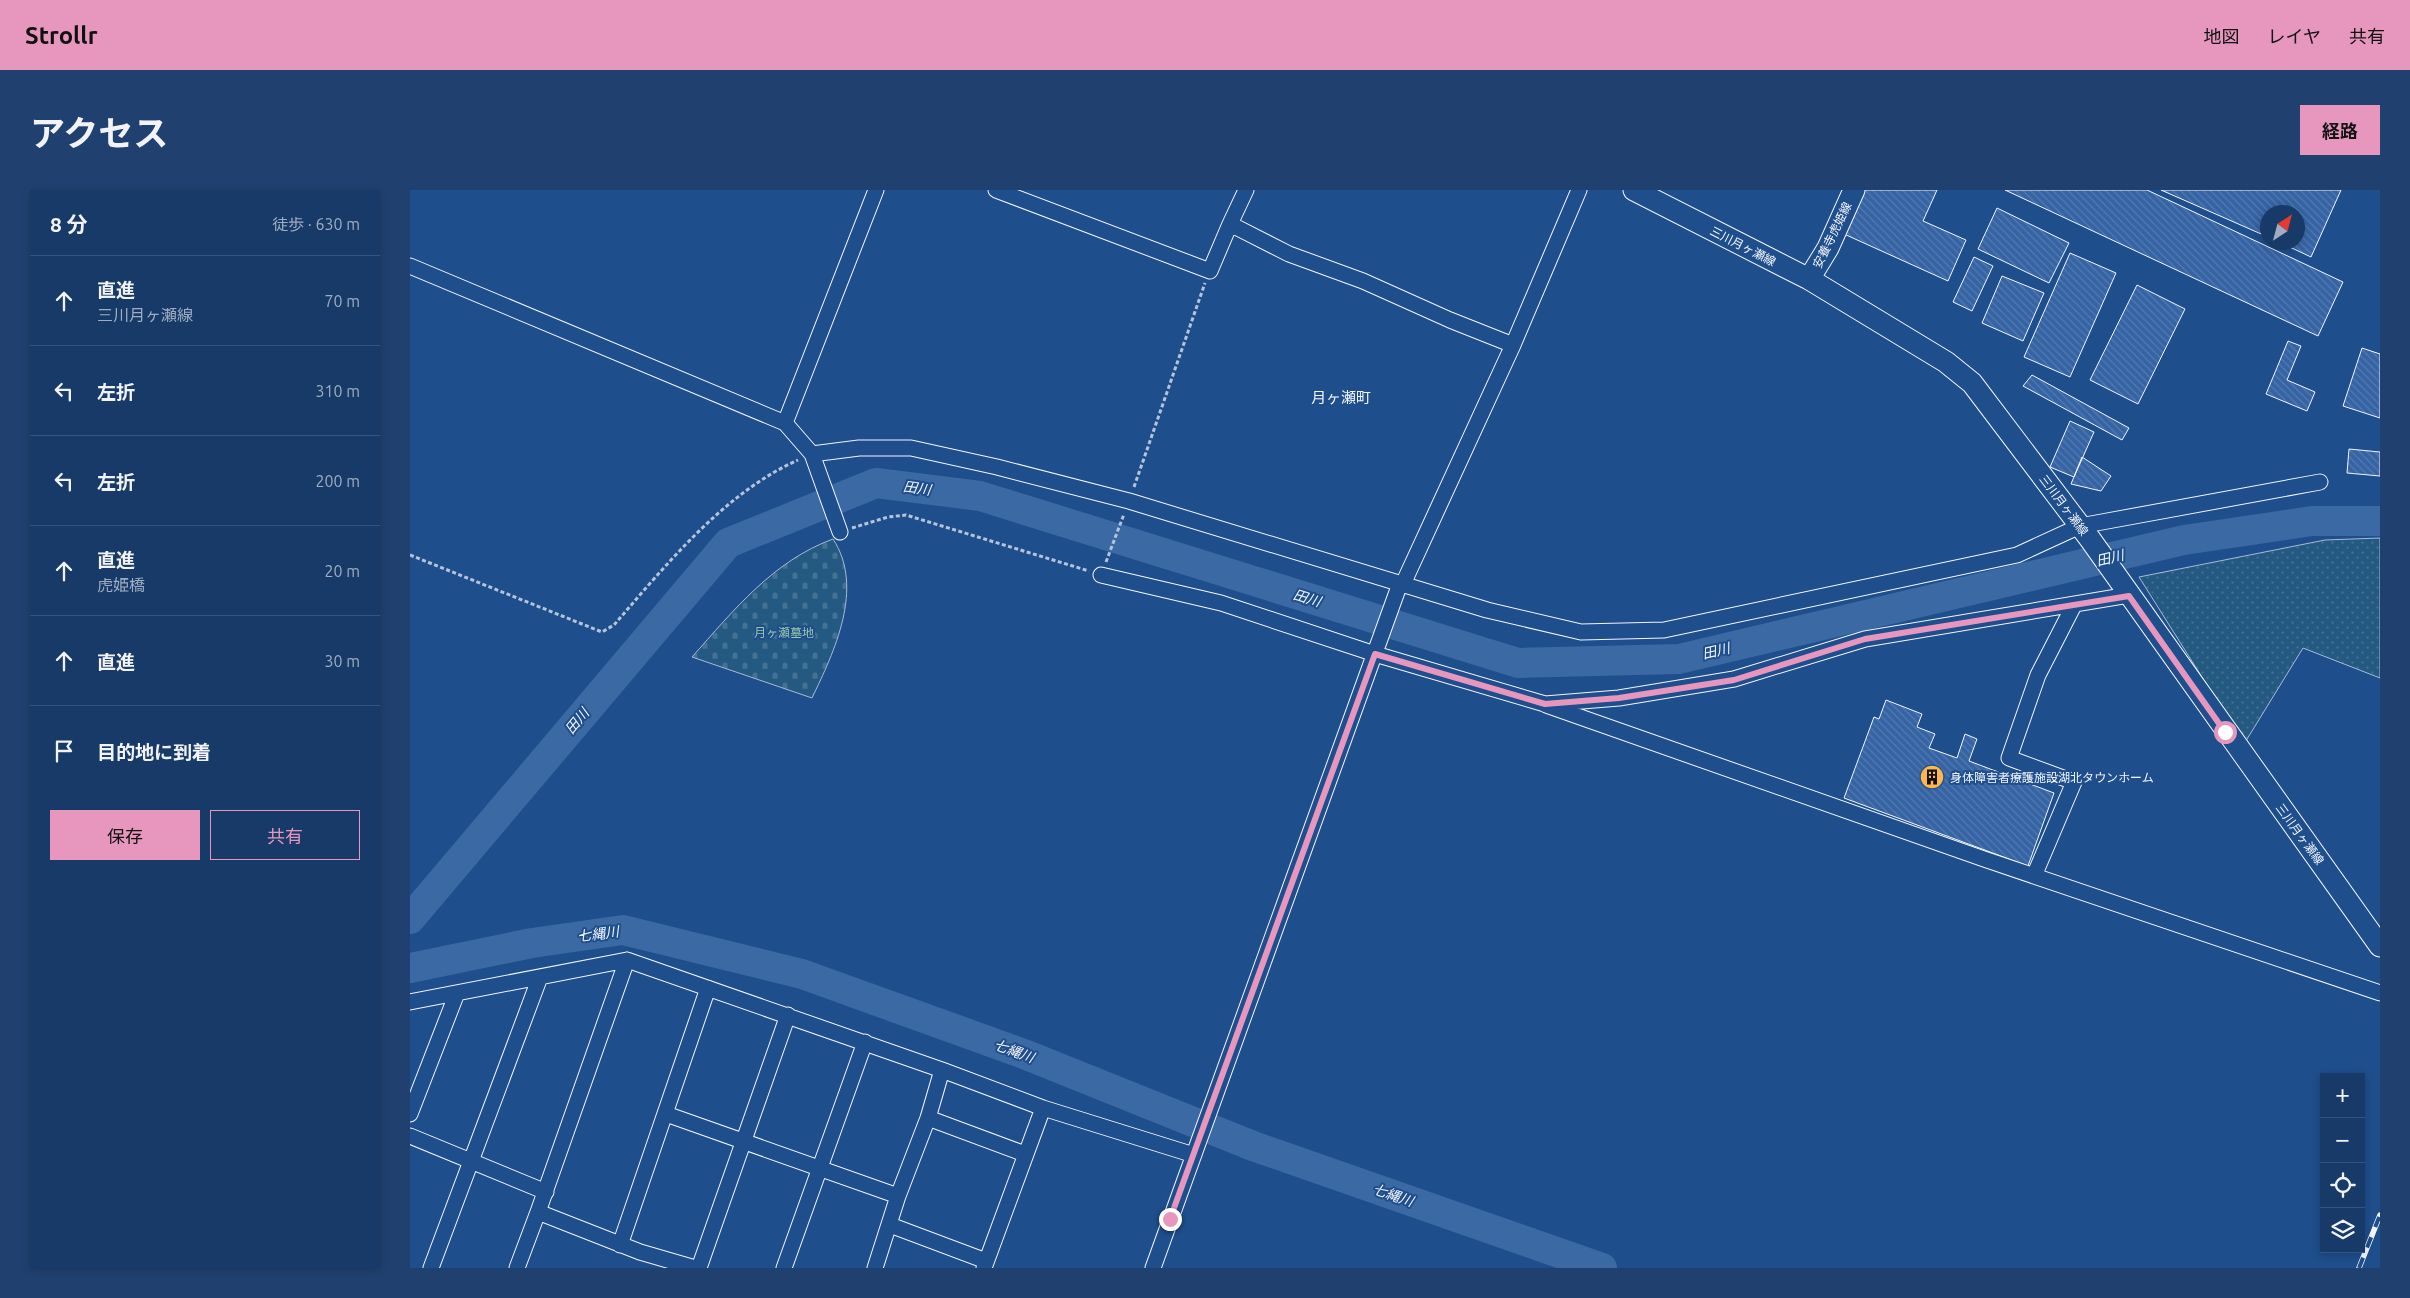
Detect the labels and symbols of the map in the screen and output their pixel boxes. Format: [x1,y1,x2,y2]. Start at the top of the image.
street label: 安養寺虎姫線 [1810,200,1854,270]
north arrow [2260,205,2305,250]
street label: 三川月ヶ瀬線 [1708,224,1778,268]
district label: 月ヶ瀬町 [1311,389,1371,406]
street label: 三川月ヶ瀬線 [2037,472,2091,538]
water label: 田川 [902,478,934,498]
water label: 田川 [2095,547,2127,569]
water label: 田川 [1291,586,1325,610]
park label: 月ヶ瀬墓地 [754,626,814,639]
water label: 田川 [1701,640,1733,662]
water label: 田川 [562,704,593,737]
route start [2214,721,2237,744]
building icon: 身体障害者療護施設湖北タウンホーム [1919,764,1945,790]
place label: 身体障害者療護施設湖北タウンホーム [1950,771,2154,784]
street label: 三川月ヶ瀬線 [2274,801,2326,867]
water label: 七縄川 [576,923,622,944]
water label: 七縄川 [992,1036,1038,1066]
water label: 七縄川 [1371,1181,1417,1210]
route end [1159,1208,1182,1231]

